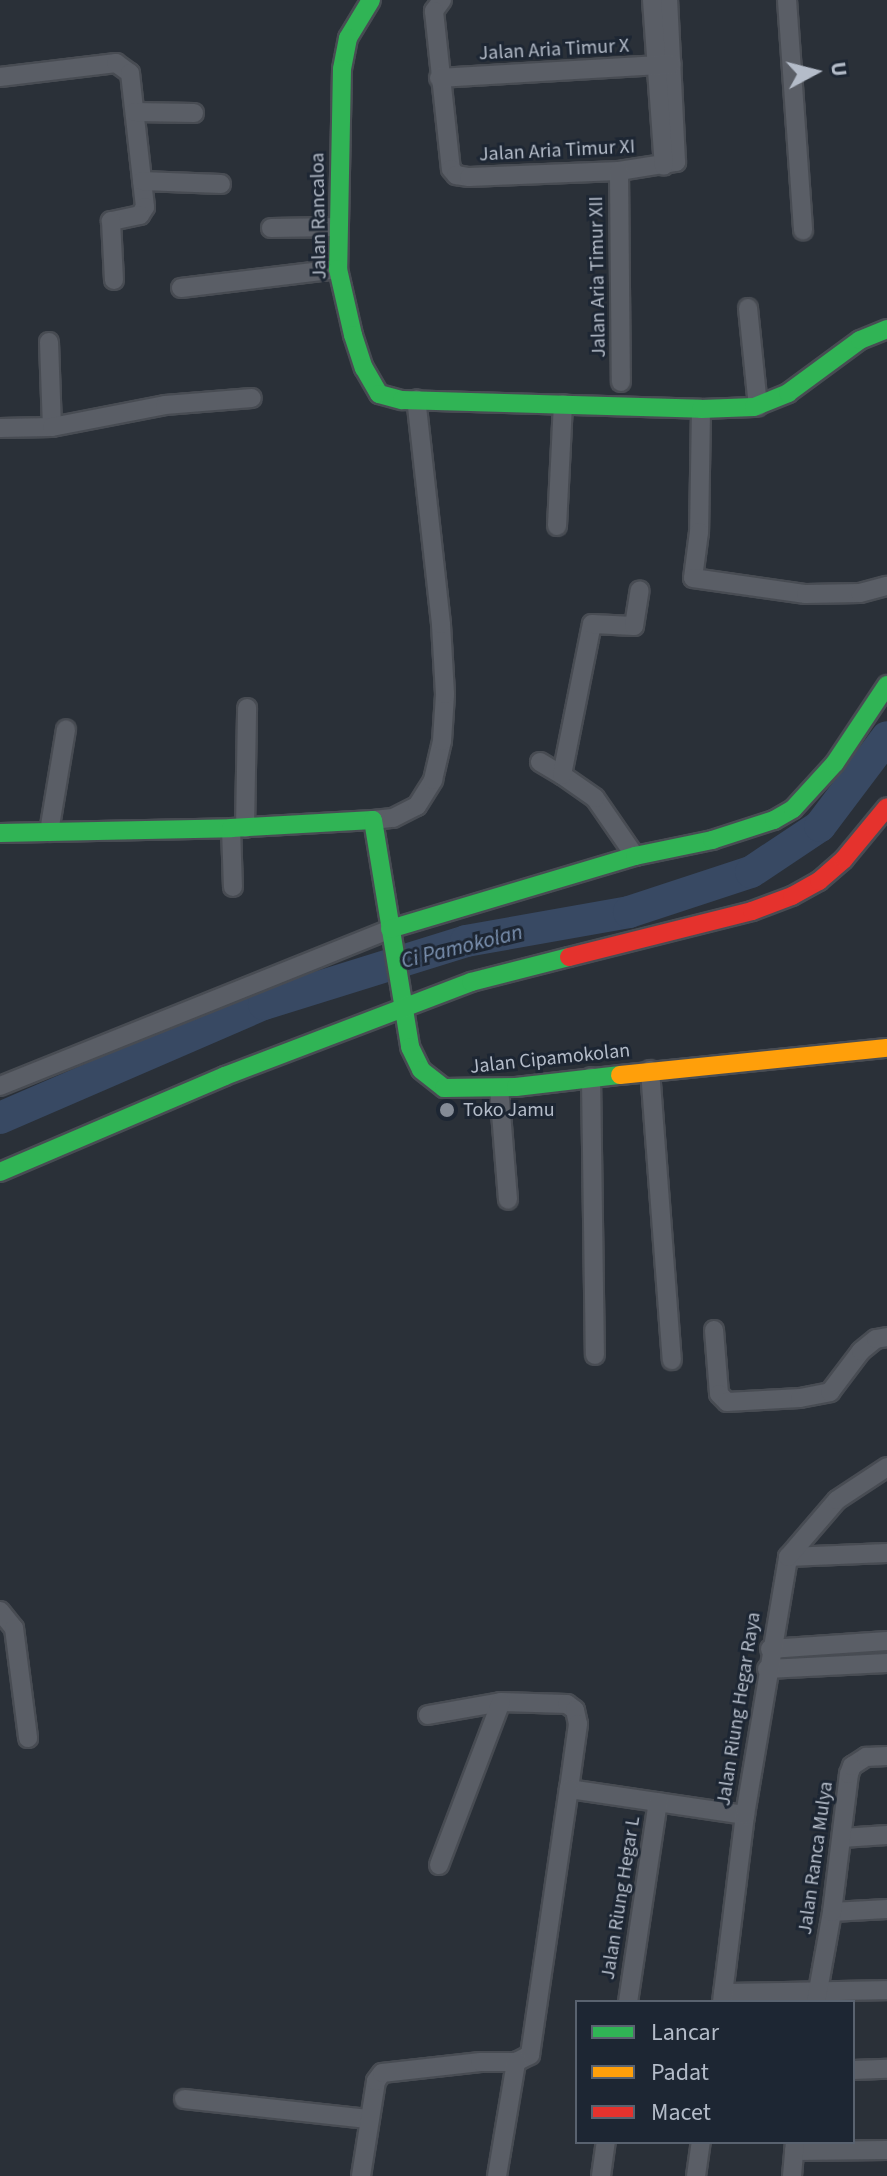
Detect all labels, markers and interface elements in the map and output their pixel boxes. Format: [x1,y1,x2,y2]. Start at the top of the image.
north arrow [775,32,855,112]
street label: Jalan Aria Timur X [478,34,630,66]
text: U [822,60,856,78]
street label: Jalan Aria Timur XI [478,135,636,167]
street label: Jalan Rancaloa [306,152,332,280]
street label: Jalan Aria Timur XII [585,196,611,358]
water label: Ci Pamokolan [398,919,526,975]
street label: Jalan Cipamokolan [469,1039,631,1079]
place label: Toko Jamu [463,1098,555,1122]
marker: Toko Jamu [438,1101,456,1119]
street label: Jalan Riung Hegar Raya [712,1610,766,1808]
street label: Jalan Ranca Mulya [793,1780,839,1936]
street label: Jalan Riung Hegar L [596,1815,646,1981]
legend [575,2000,855,2144]
text: Lancar [651,2015,719,2050]
text: Padat [651,2055,709,2090]
text: Macet [651,2095,711,2130]

